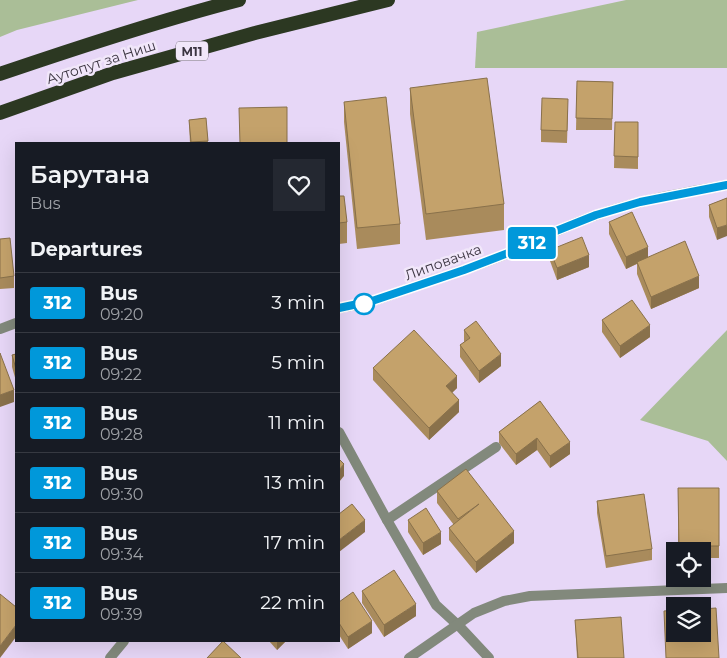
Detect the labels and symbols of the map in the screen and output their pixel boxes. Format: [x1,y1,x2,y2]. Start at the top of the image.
street label: Аутопут за Ниш [44,36,158,88]
road number: M11 [176,41,208,60]
line badge: 312 [503,227,561,259]
street label: Липовачка [402,240,484,284]
unlabelled marker [353,293,375,315]

